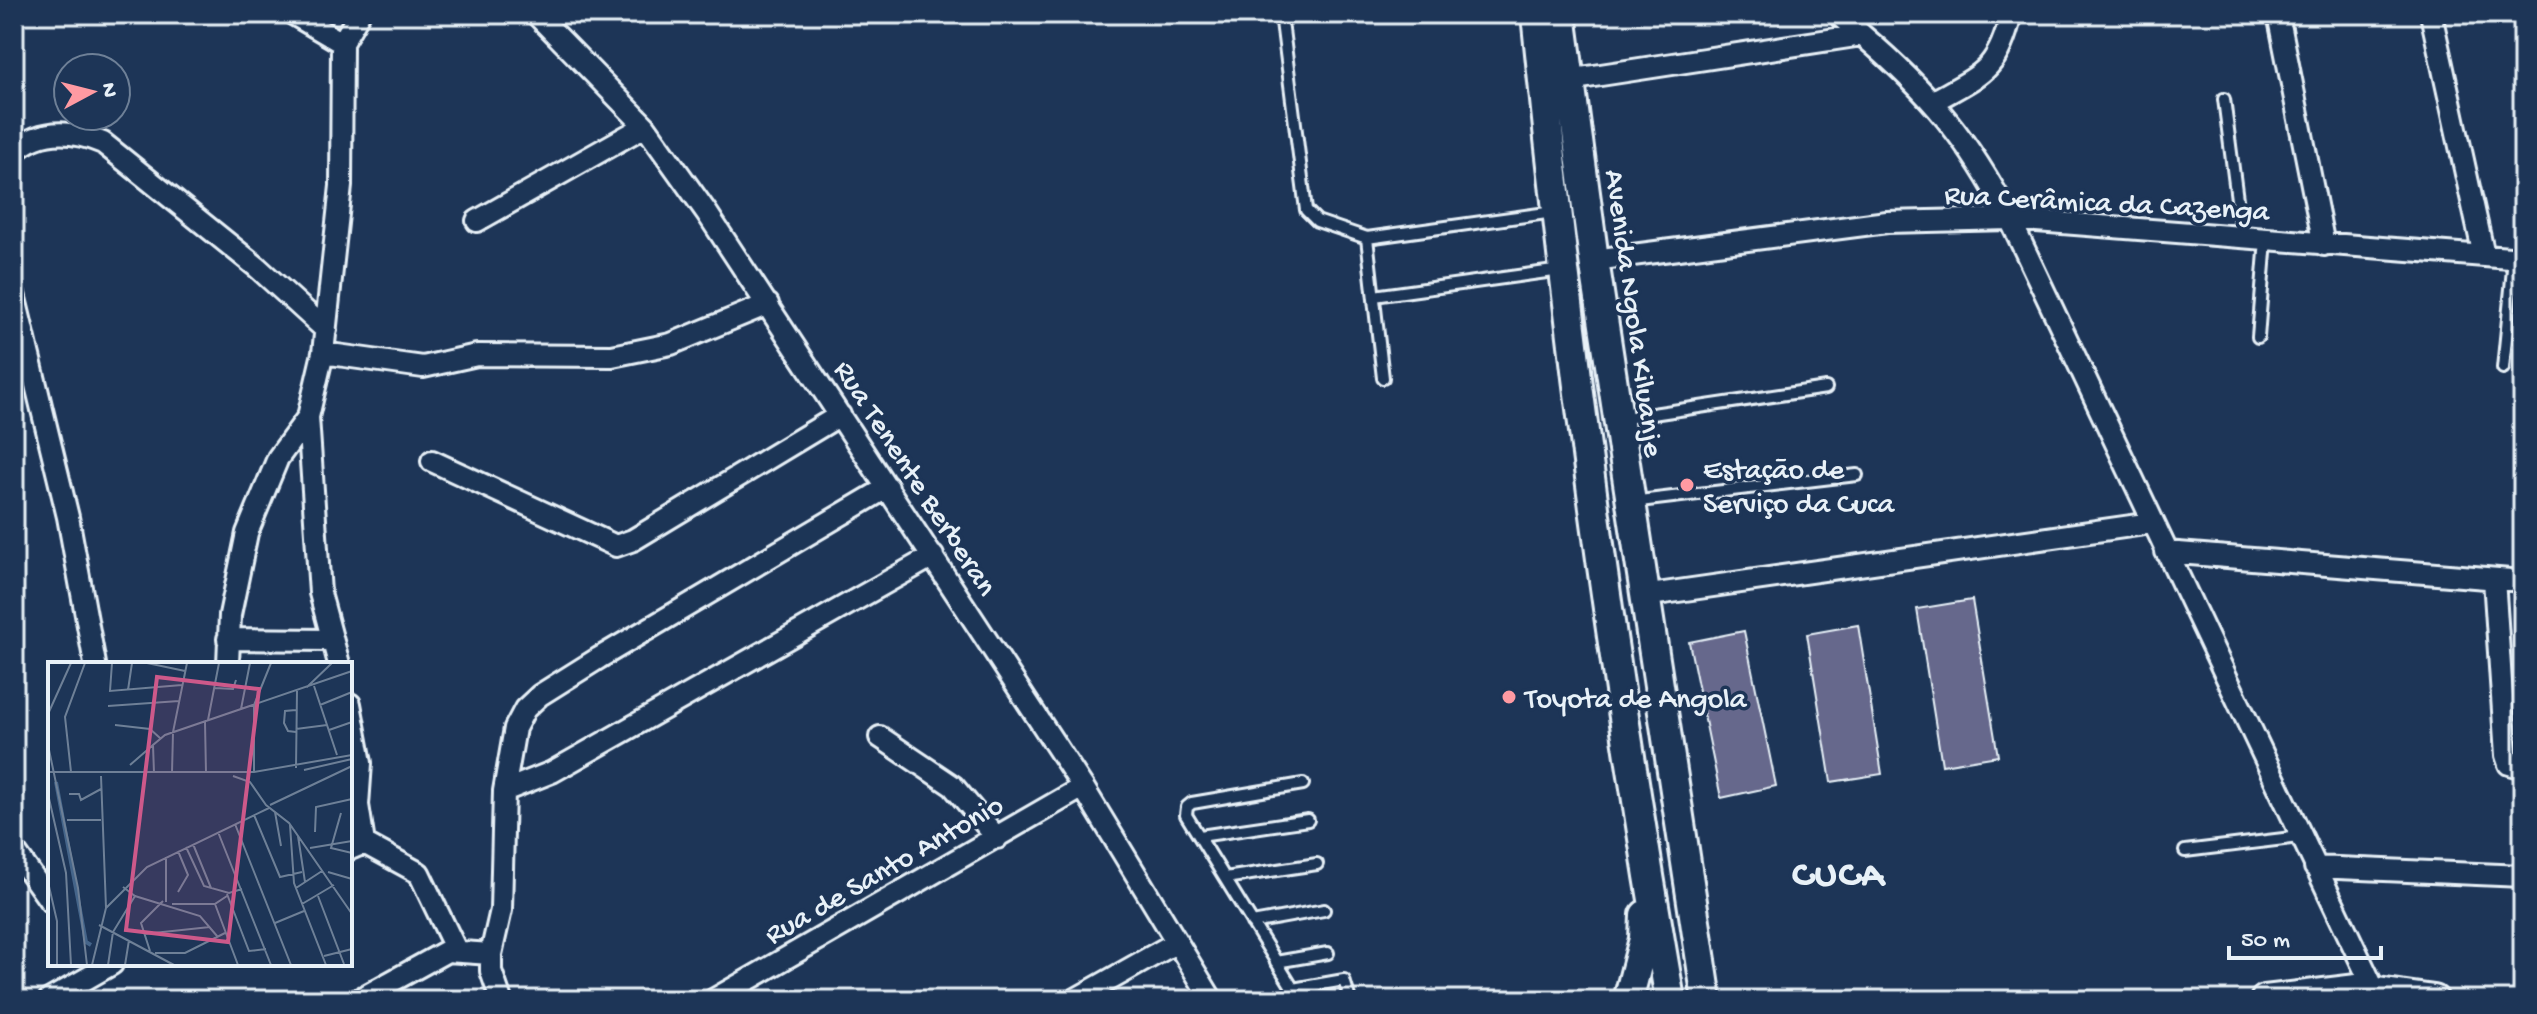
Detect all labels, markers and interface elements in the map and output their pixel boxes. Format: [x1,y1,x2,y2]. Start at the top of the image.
north arrow [52,52,132,132]
text: N [94,81,122,99]
street label: Avenida Ngola Kiluanje [1594,168,1669,460]
street label: Rua Cerâmica da Cazenga [1943,180,2271,232]
street label: Rua Tenente Berberan [824,355,1002,604]
place label: Estação de Serviço da Cuca [1703,455,1895,524]
marker: Estação de Serviço da Cuca [1678,476,1696,494]
inset map [48,662,352,966]
place label: Toyota de Angola [1523,684,1748,719]
marker: Toyota de Angola [1500,688,1518,706]
street label: Rua de Santo Antonio [760,789,1011,954]
district label: CUCA [1792,855,1886,899]
scale bar [2229,910,2381,960]
text: 50 m [2241,927,2290,956]

